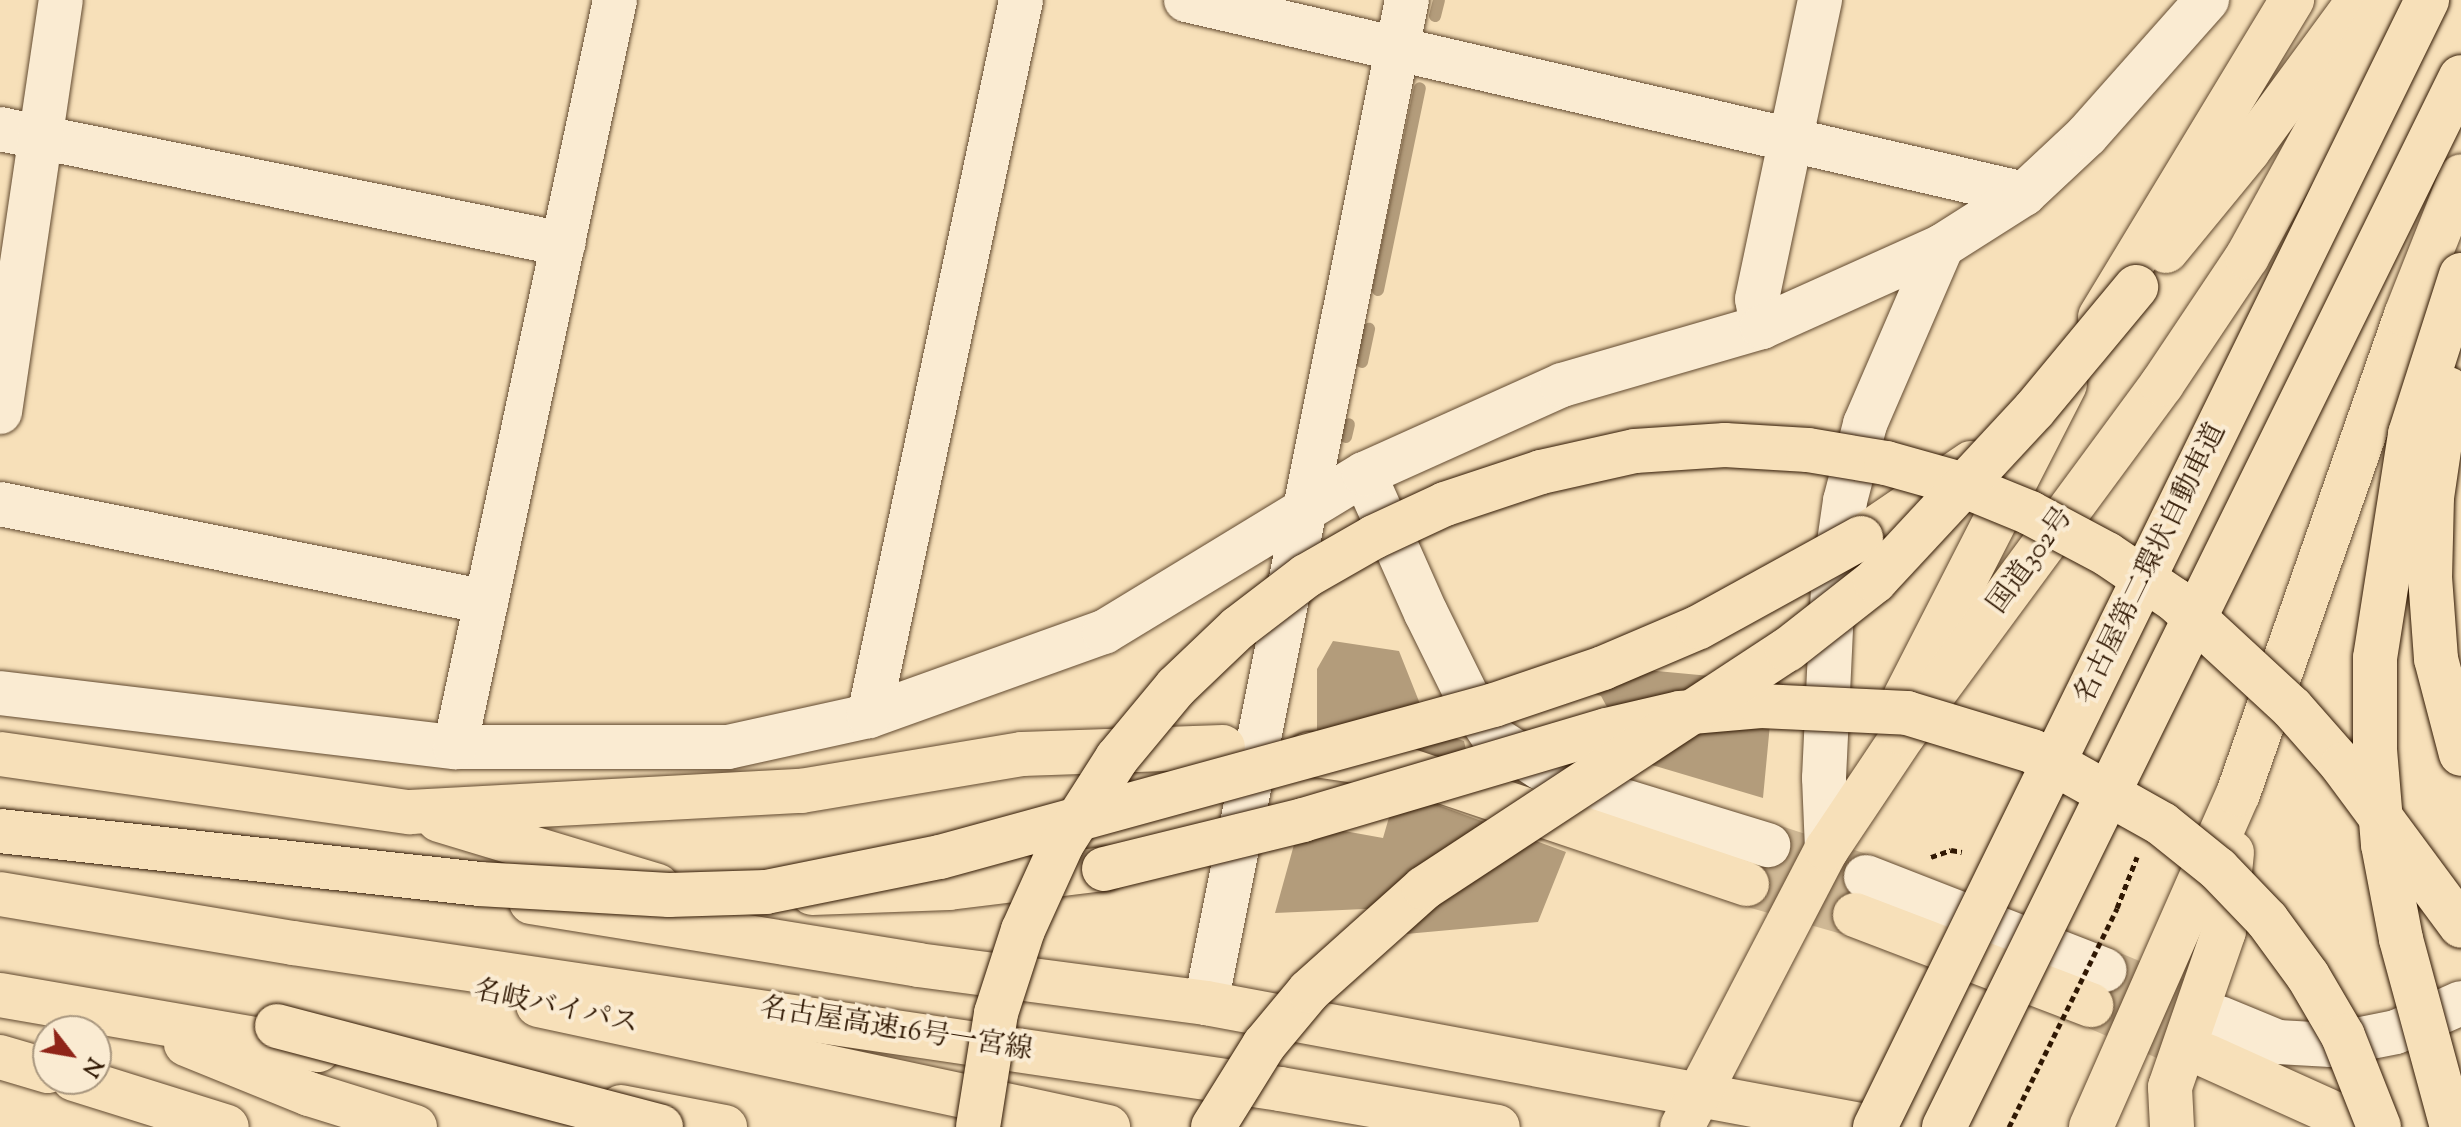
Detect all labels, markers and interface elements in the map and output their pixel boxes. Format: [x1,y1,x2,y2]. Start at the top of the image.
street label: 名古屋第二環状自動車道 [2068,418,2234,710]
street label: 国道302号 [1981,501,2081,621]
street label: 名岐バイパス [470,974,642,1042]
street label: 名古屋高速16号一宮線 [757,992,1035,1068]
north arrow [32,1015,112,1095]
text: N [73,1051,109,1082]

